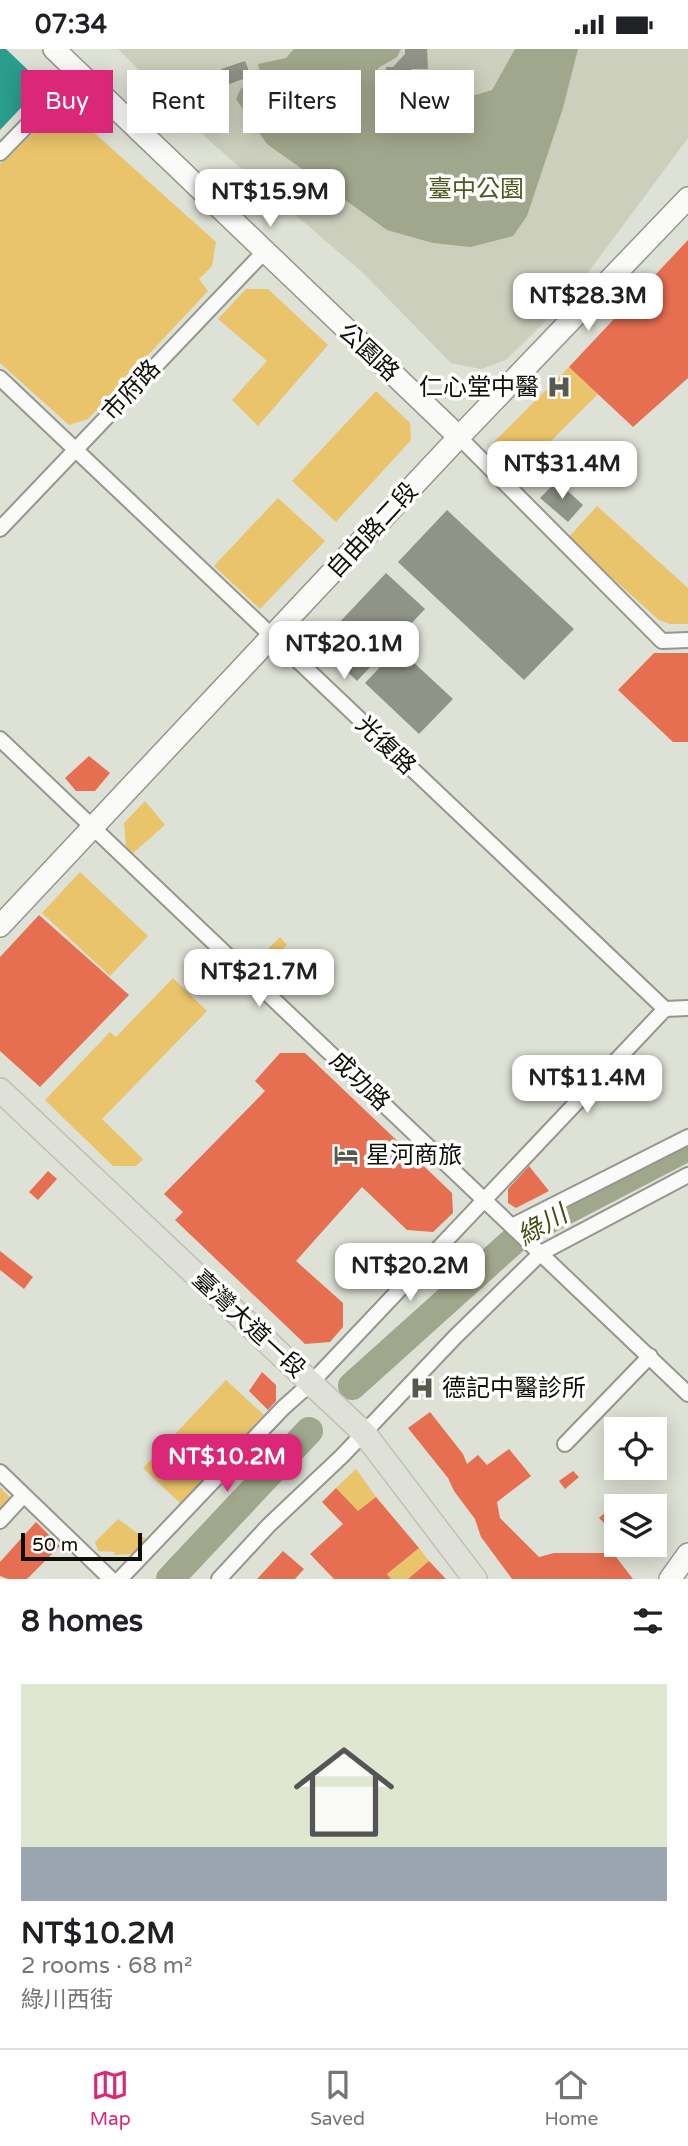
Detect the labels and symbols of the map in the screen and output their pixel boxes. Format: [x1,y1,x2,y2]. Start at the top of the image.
pin: NT$15.9M [198,169,342,229]
park label: 臺中公園 [428,175,524,204]
pin: NT$28.3M [516,273,660,333]
street label: 公園路 [332,317,405,388]
street label: 市府路 [96,354,167,427]
place label: 仁心堂中醫 [419,373,539,402]
hospital icon: 仁心堂中醫 [545,373,573,401]
pin: NT$31.4M [490,441,634,501]
street label: 自由路二段 [321,477,424,584]
pin: NT$20.1M [272,621,416,681]
street label: 光復路 [350,710,422,781]
pin: NT$21.7M [187,949,331,1009]
street label: 成功路 [324,1046,396,1117]
pin: NT$11.4M [515,1055,659,1115]
hotel icon: 星河商旅 [332,1141,360,1169]
place label: 星河商旅 [366,1141,462,1170]
water label: 綠川 [512,1197,575,1252]
pin: NT$20.2M [338,1243,482,1303]
street label: 臺灣大道一段 [186,1265,311,1384]
hospital icon: 德記中醫診所 [408,1374,436,1402]
place label: 德記中醫診所 [442,1374,586,1403]
pin: NT$10.2M [155,1435,299,1494]
scale bar [21,1530,142,1562]

